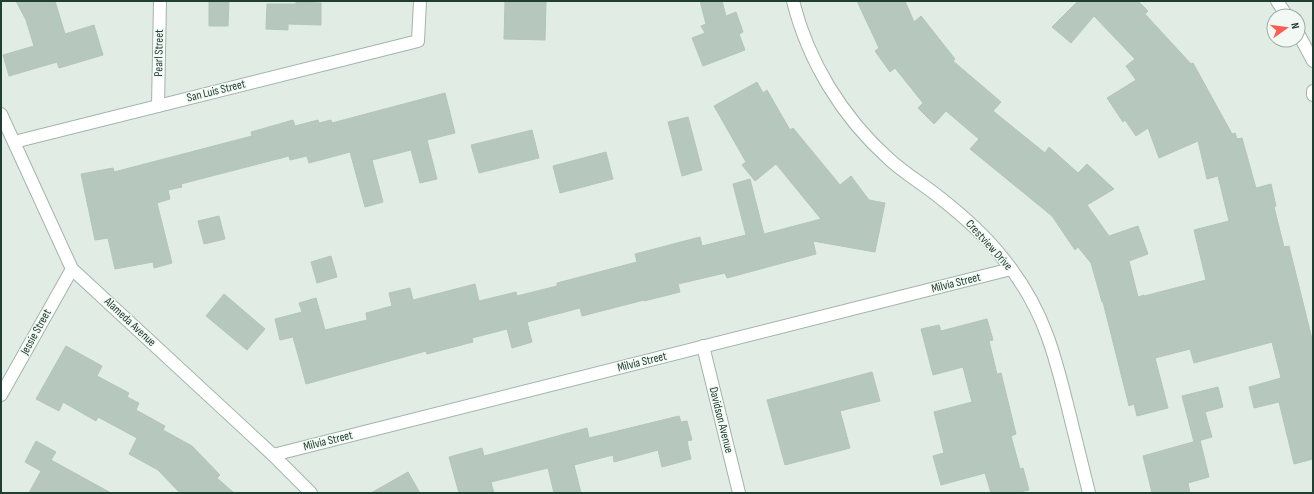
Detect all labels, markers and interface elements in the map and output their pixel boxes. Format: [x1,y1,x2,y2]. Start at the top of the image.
north arrow [1266,8,1306,48]
text: N [1288,21,1302,30]
street label: Pearl Street [151,29,167,77]
street label: San Luis Street [185,76,247,106]
street label: Crestview Drive [962,217,1016,274]
street label: Milvia Street [930,270,983,296]
street label: Alameda Avenue [100,293,159,350]
street label: Jessie Street [17,306,55,358]
street label: Milvia Street [616,349,669,375]
street label: Davidson Avenue [706,385,737,455]
street label: Milvia Street [302,428,355,454]

